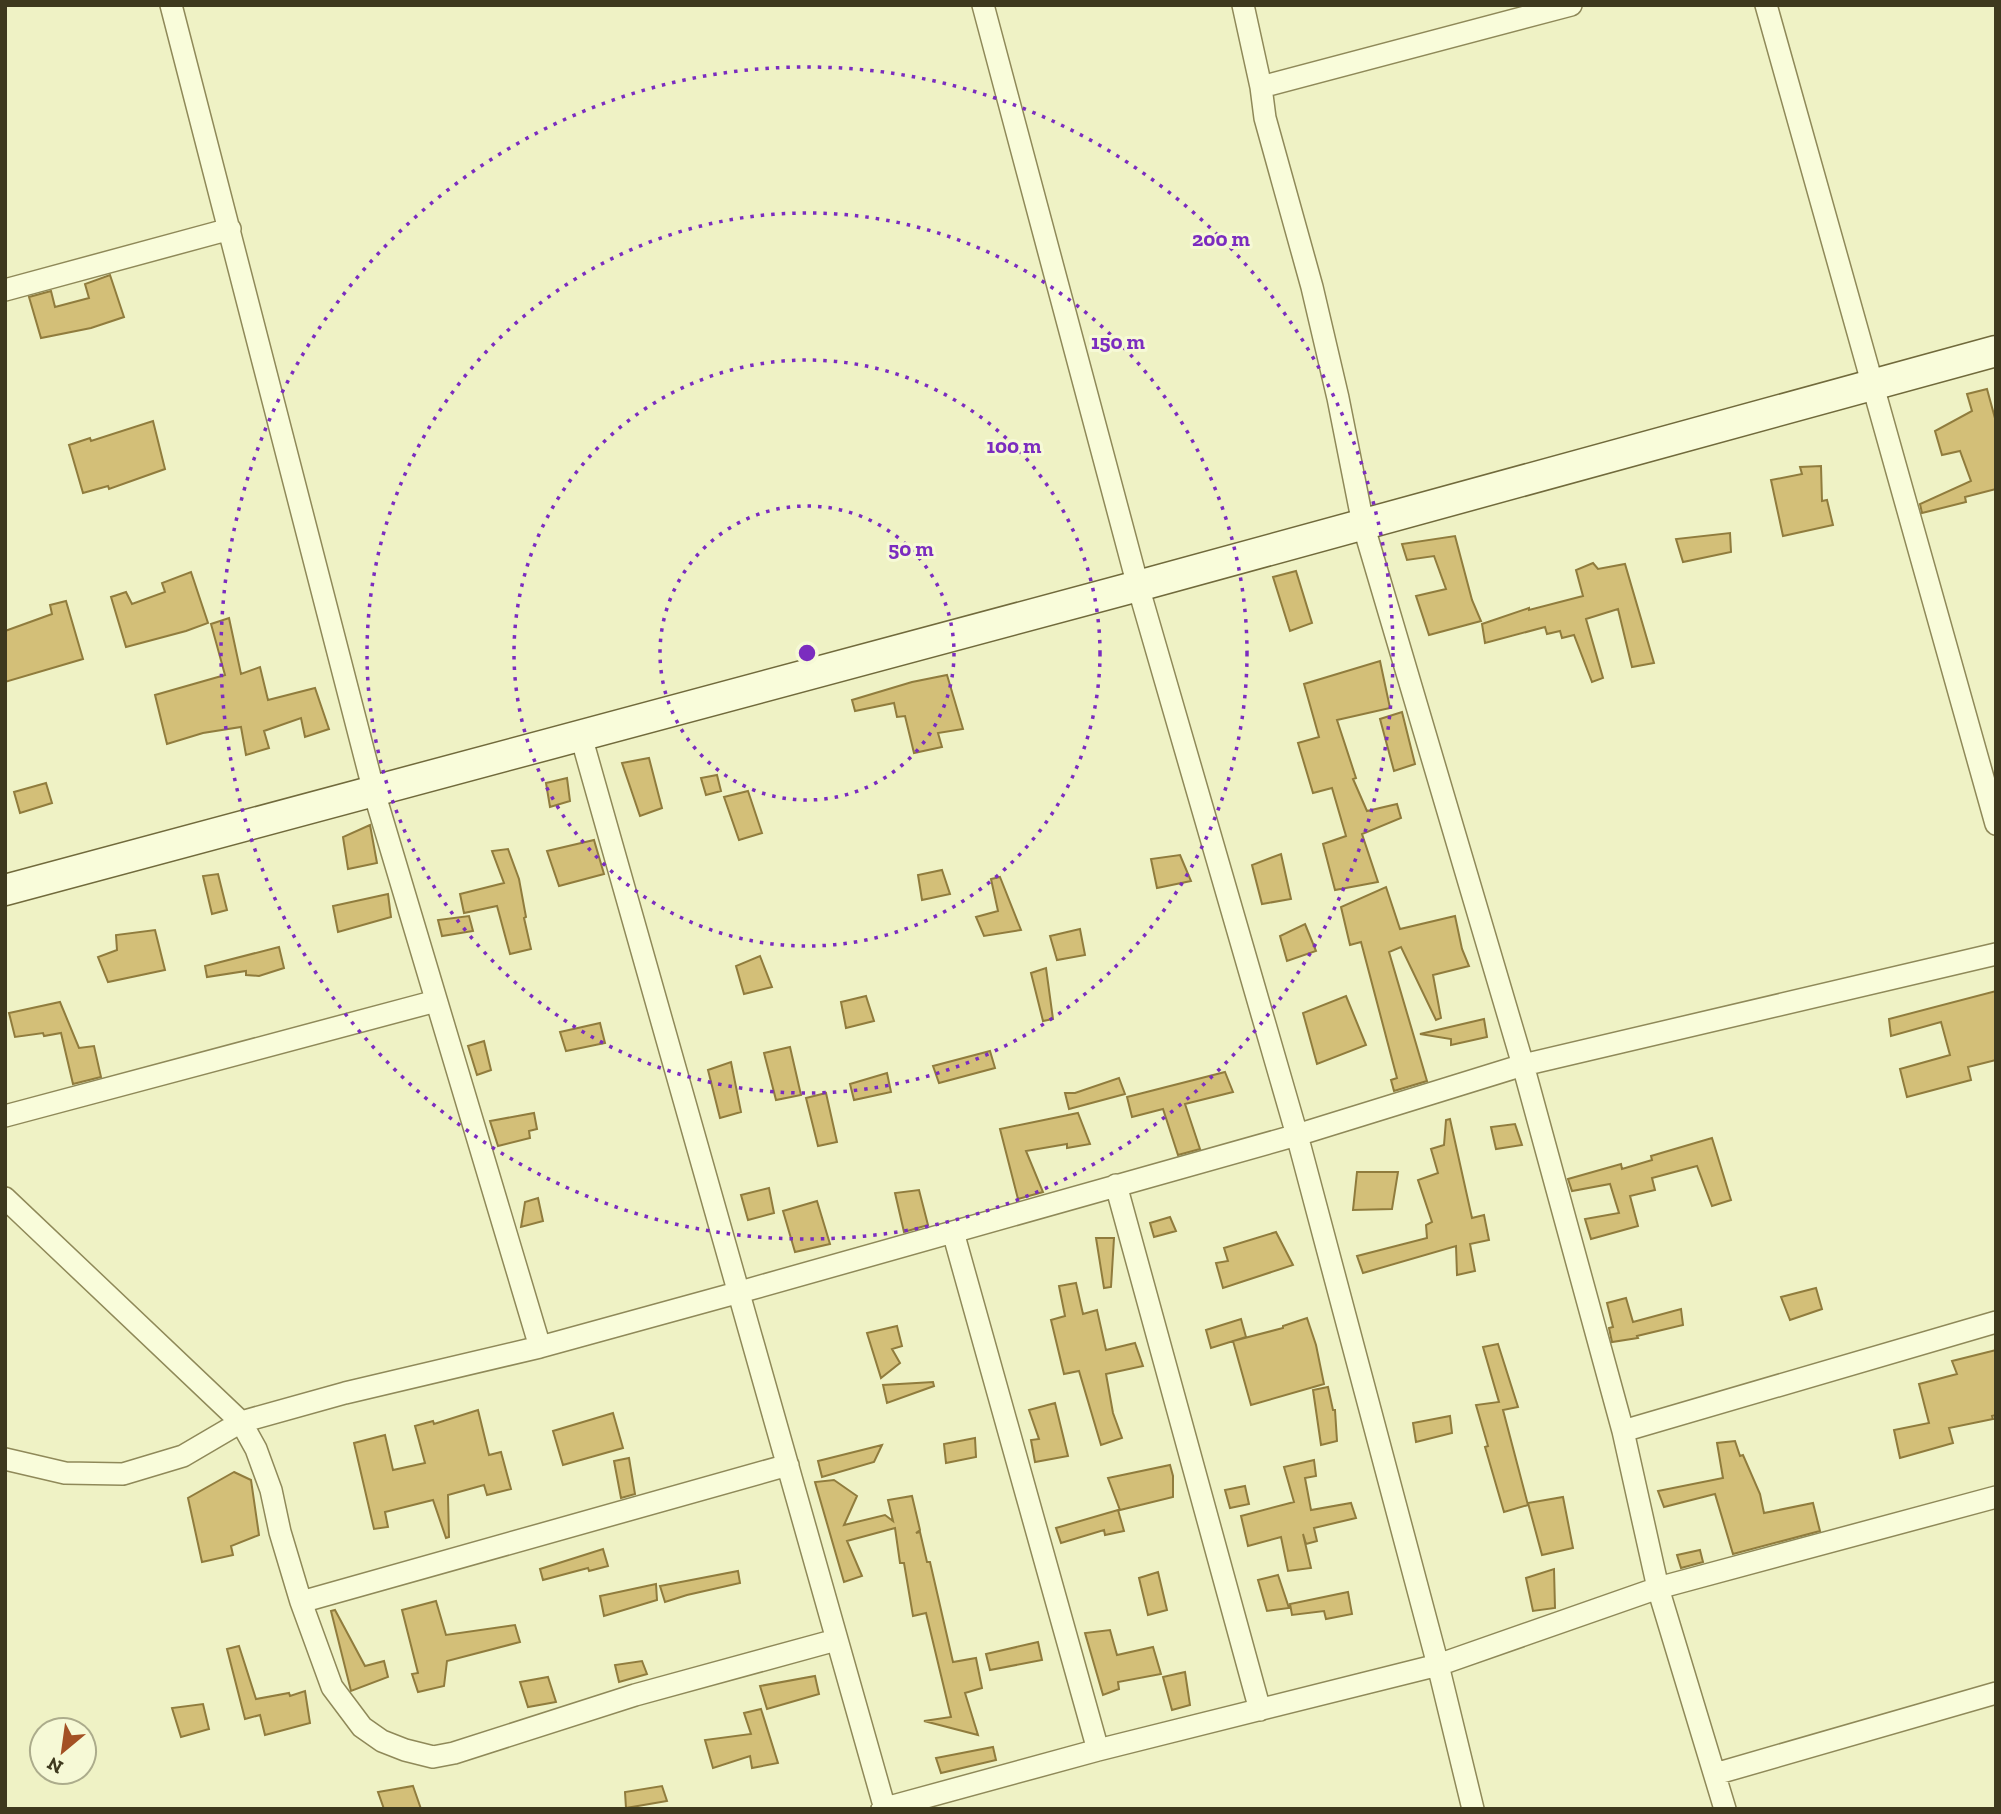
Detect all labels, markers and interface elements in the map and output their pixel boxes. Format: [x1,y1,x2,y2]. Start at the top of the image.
text: 200 m [1192,226,1250,251]
text: 150 m [1091,329,1146,354]
text: 100 m [987,433,1042,458]
text: 50 m [888,536,934,561]
centre of rings [795,641,819,665]
north arrow [28,1716,98,1786]
text: N [43,1752,67,1779]

